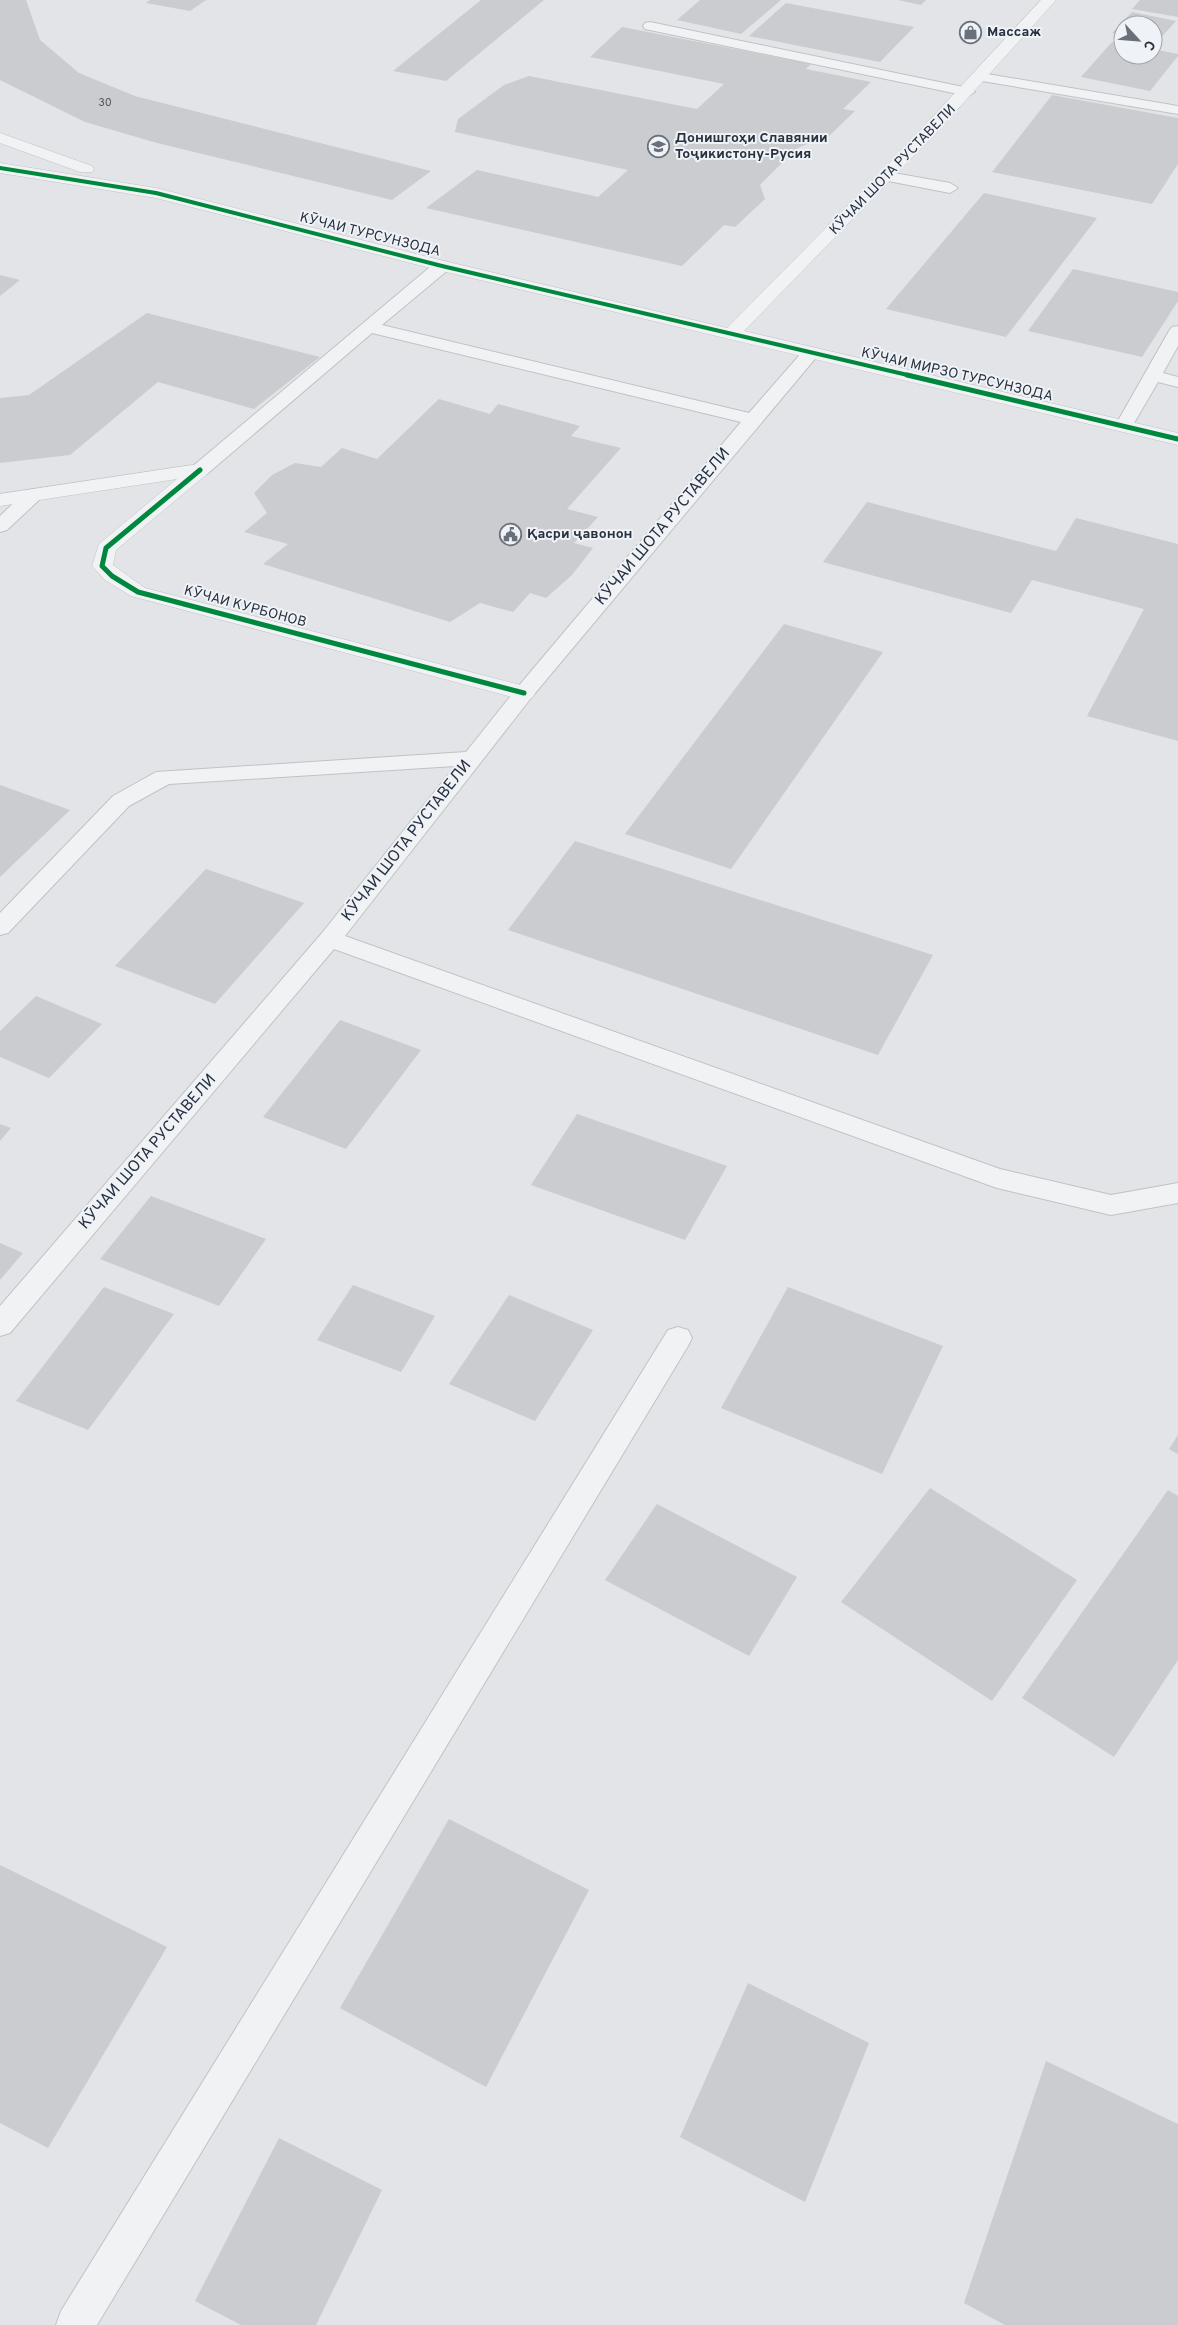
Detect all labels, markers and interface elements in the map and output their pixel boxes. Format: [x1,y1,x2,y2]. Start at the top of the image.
north arrow [1113,15,1163,65]
shop icon: Массаж [959,20,983,44]
place label: Массаж [987,24,1041,41]
text: С [1139,37,1158,53]
house number: 30 [98,96,112,110]
street label: КӮЧАИ ШОТА РУСТАВЕЛИ [826,101,960,239]
place label: Донишгоҳи Славянии Тоҷикистону-Русия [675,130,828,163]
school or university icon: Донишгоҳи Славянии Тоҷикистону-Русия [647,134,671,158]
street label: КӮЧАИ ТУРСУНЗОДА [298,209,442,261]
street label: КӮЧАИ МИРЗО ТУРСУНЗОДА [859,345,1055,405]
street label: КӮЧАИ ШОТА РУСТАВЕЛИ [590,443,735,610]
public building icon: Қасри ҷавонон [499,522,523,546]
place label: Қасри ҷавонон [527,526,633,543]
street label: КӮЧАИ КУРБОНОВ [182,582,308,632]
street label: КӮЧАИ ШОТА РУСТАВЕЛИ [336,755,476,926]
street label: КӮЧАИ ШОТА РУСТАВЕЛИ [73,1069,221,1234]

